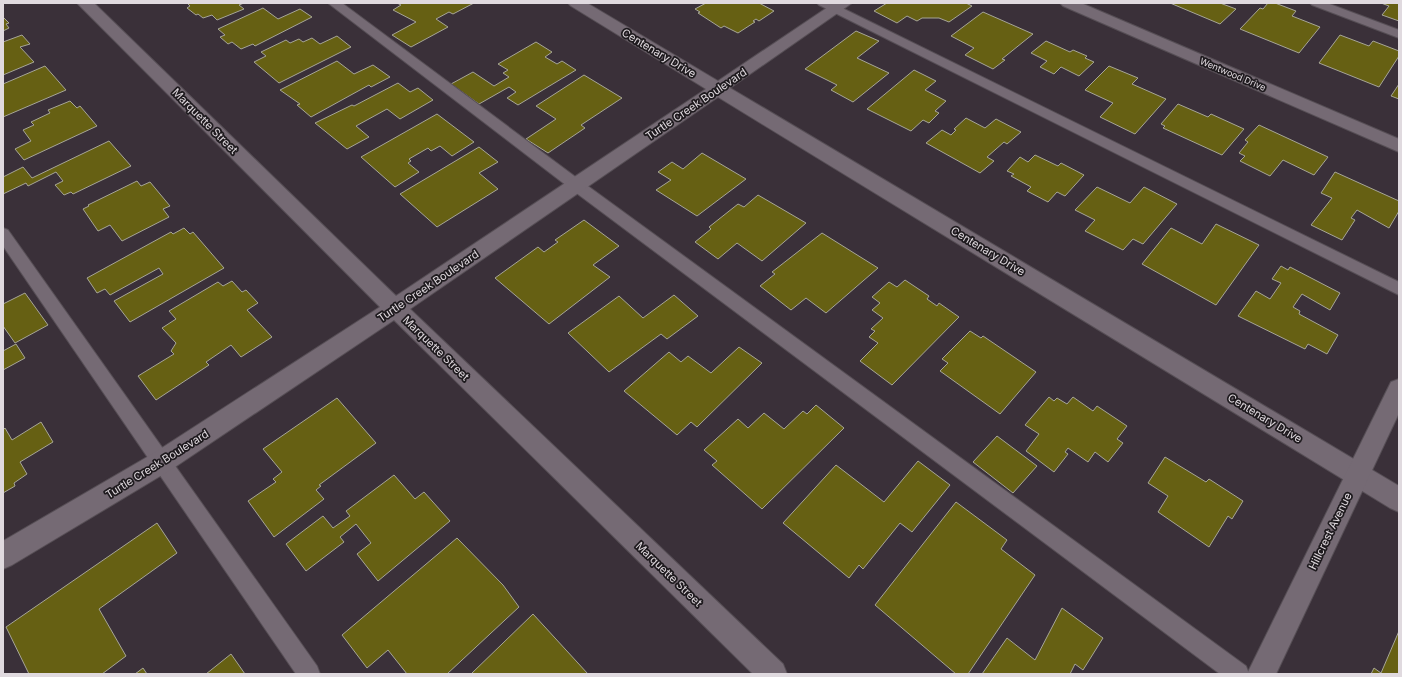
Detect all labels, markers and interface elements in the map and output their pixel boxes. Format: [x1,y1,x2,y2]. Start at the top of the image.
street label: Centenary Drive [619,25,699,81]
street label: Wentwood Drive [1198,55,1268,93]
street label: Turtle Creek Boulevard [643,65,749,143]
street label: Marquette Street [169,85,241,157]
street label: Centenary Drive [948,223,1028,279]
street label: Turtle Creek Boulevard [375,247,481,325]
street label: Marquette Street [400,313,472,384]
street label: Centenary Drive [1225,390,1305,446]
street label: Turtle Creek Boulevard [103,427,211,501]
street label: Hillcrest Avenue [1305,490,1355,572]
street label: Marquette Street [633,539,705,610]

